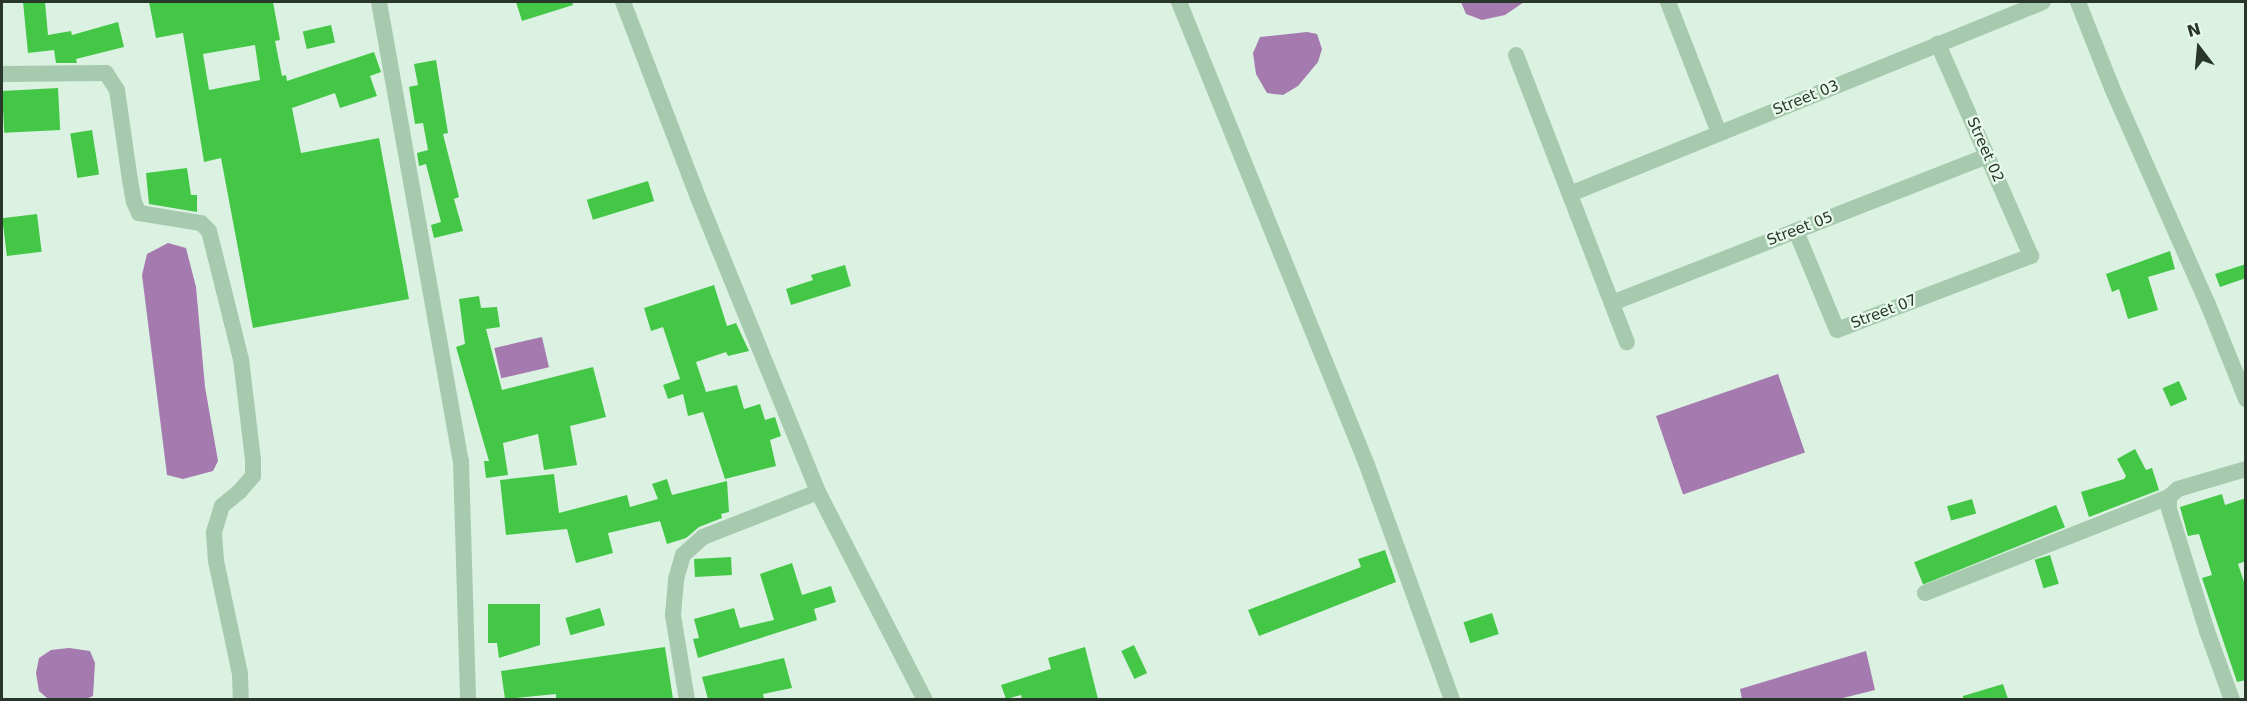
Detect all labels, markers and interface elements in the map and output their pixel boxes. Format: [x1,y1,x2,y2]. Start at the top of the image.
north arrow [2169,18,2229,78]
text: N [2185,19,2203,41]
street label: Street 03 [1770,77,1842,119]
street label: Street 02 [1963,115,2007,185]
street label: Street 05 [1764,208,1836,250]
street label: Street 07 [1848,291,1920,333]

